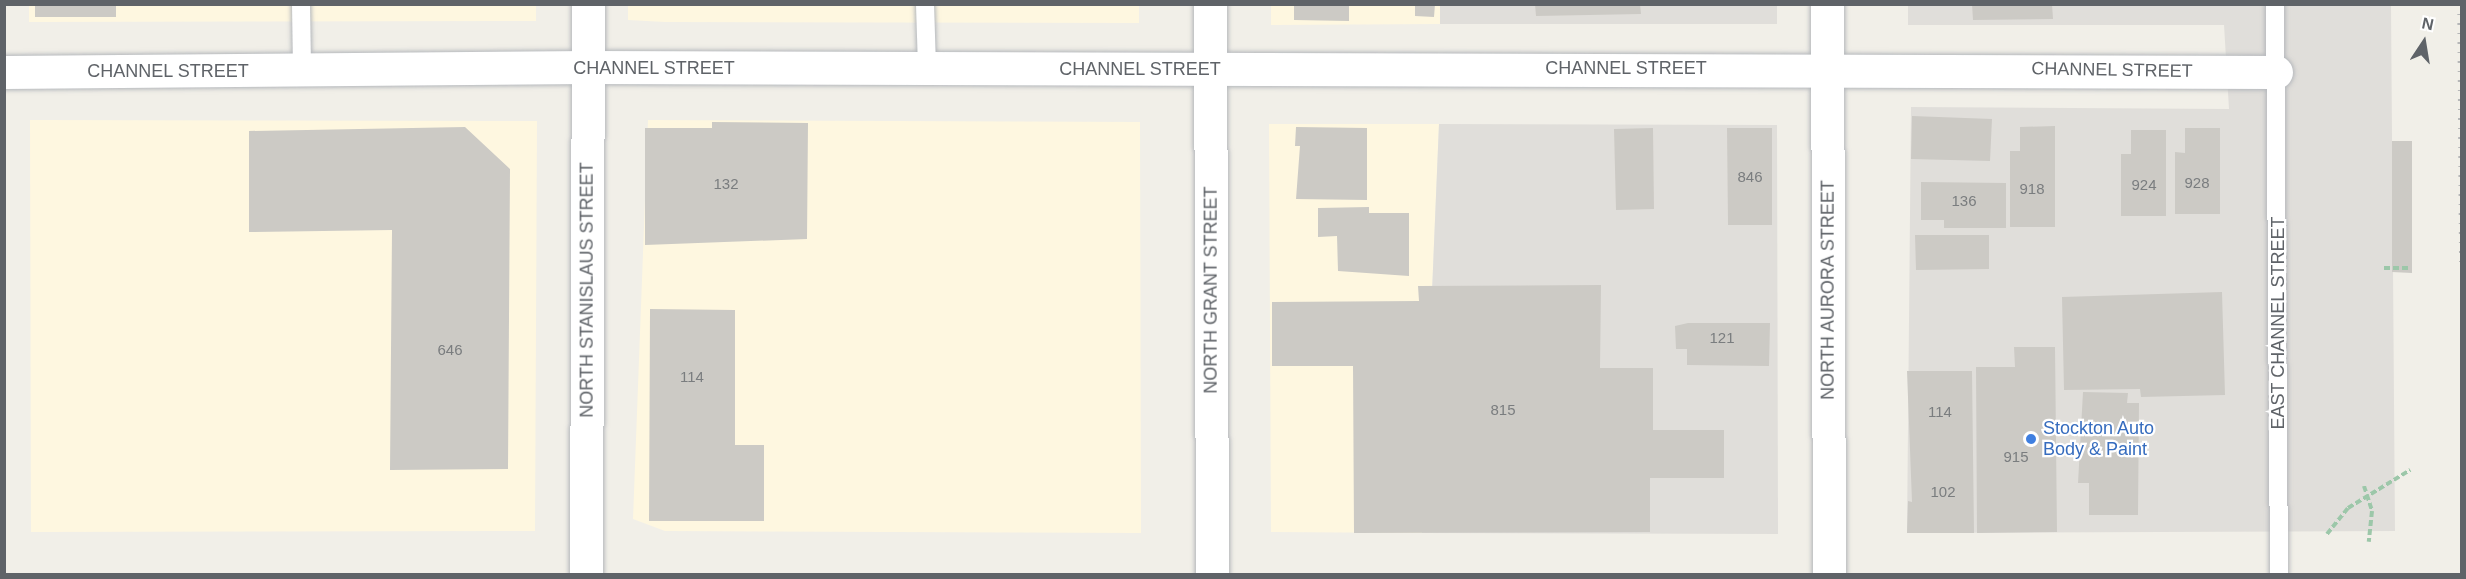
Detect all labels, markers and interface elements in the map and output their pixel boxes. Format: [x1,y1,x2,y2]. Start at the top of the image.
north arrow [2394,12,2454,72]
text: N [2420,14,2435,33]
street label: CHANNEL STREET [573,57,735,79]
street label: CHANNEL STREET [1545,57,1707,79]
street label: CHANNEL STREET [1059,58,1221,80]
street label: CHANNEL STREET [2031,58,2193,82]
street label: CHANNEL STREET [87,60,249,82]
street label: NORTH STANISLAUS STREET [576,162,598,418]
house number: 846 [1737,168,1763,186]
house number: 928 [2184,174,2210,192]
house number: 132 [713,175,739,193]
house number: 924 [2131,176,2157,194]
street label: NORTH AURORA STREET [1817,179,1839,401]
house number: 918 [2019,180,2045,198]
street label: NORTH GRANT STREET [1200,186,1222,394]
house number: 136 [1951,192,1977,210]
street label: EAST CHANNEL STREET [2267,216,2289,430]
house number: 121 [1709,329,1735,347]
house number: 646 [437,341,463,359]
house number: 114 [680,368,704,386]
house number: 815 [1490,401,1516,419]
house number: 114 [1928,403,1952,421]
place label: Stockton Auto Body & Paint [2043,418,2155,460]
marker: Stockton Auto Body & Paint [2024,432,2038,446]
house number: 915 [2003,448,2029,466]
house number: 102 [1930,483,1956,501]

